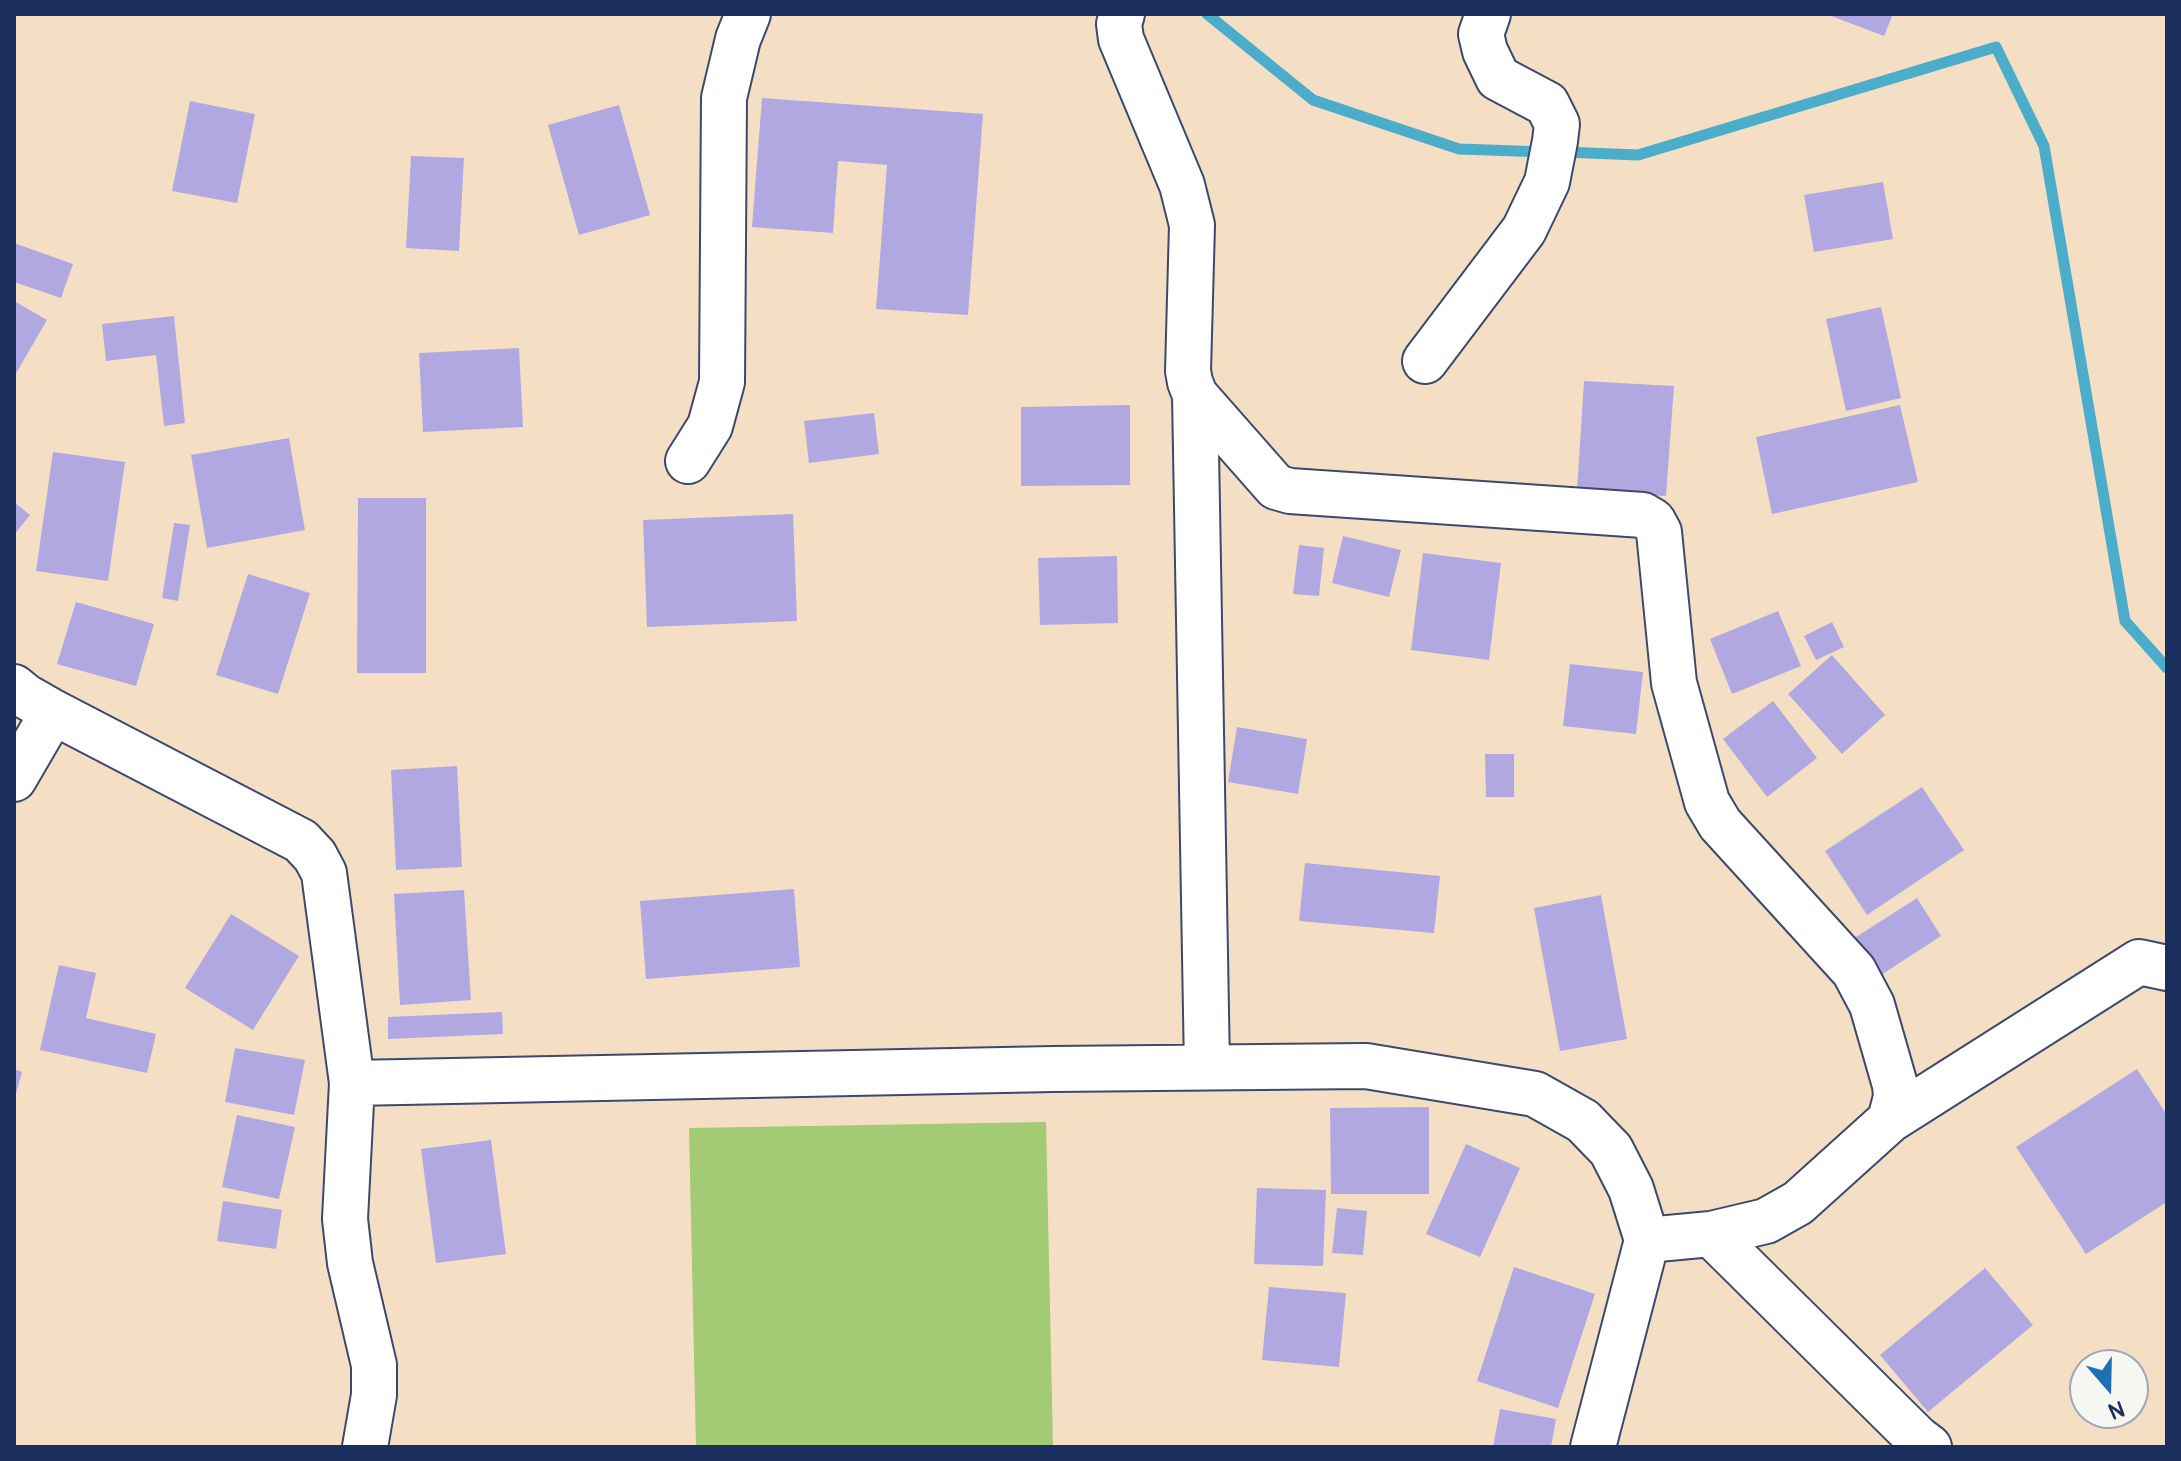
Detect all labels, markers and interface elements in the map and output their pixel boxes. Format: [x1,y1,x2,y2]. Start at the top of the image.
north arrow [2069,1349,2149,1429]
text: N [2105,1394,2128,1425]

